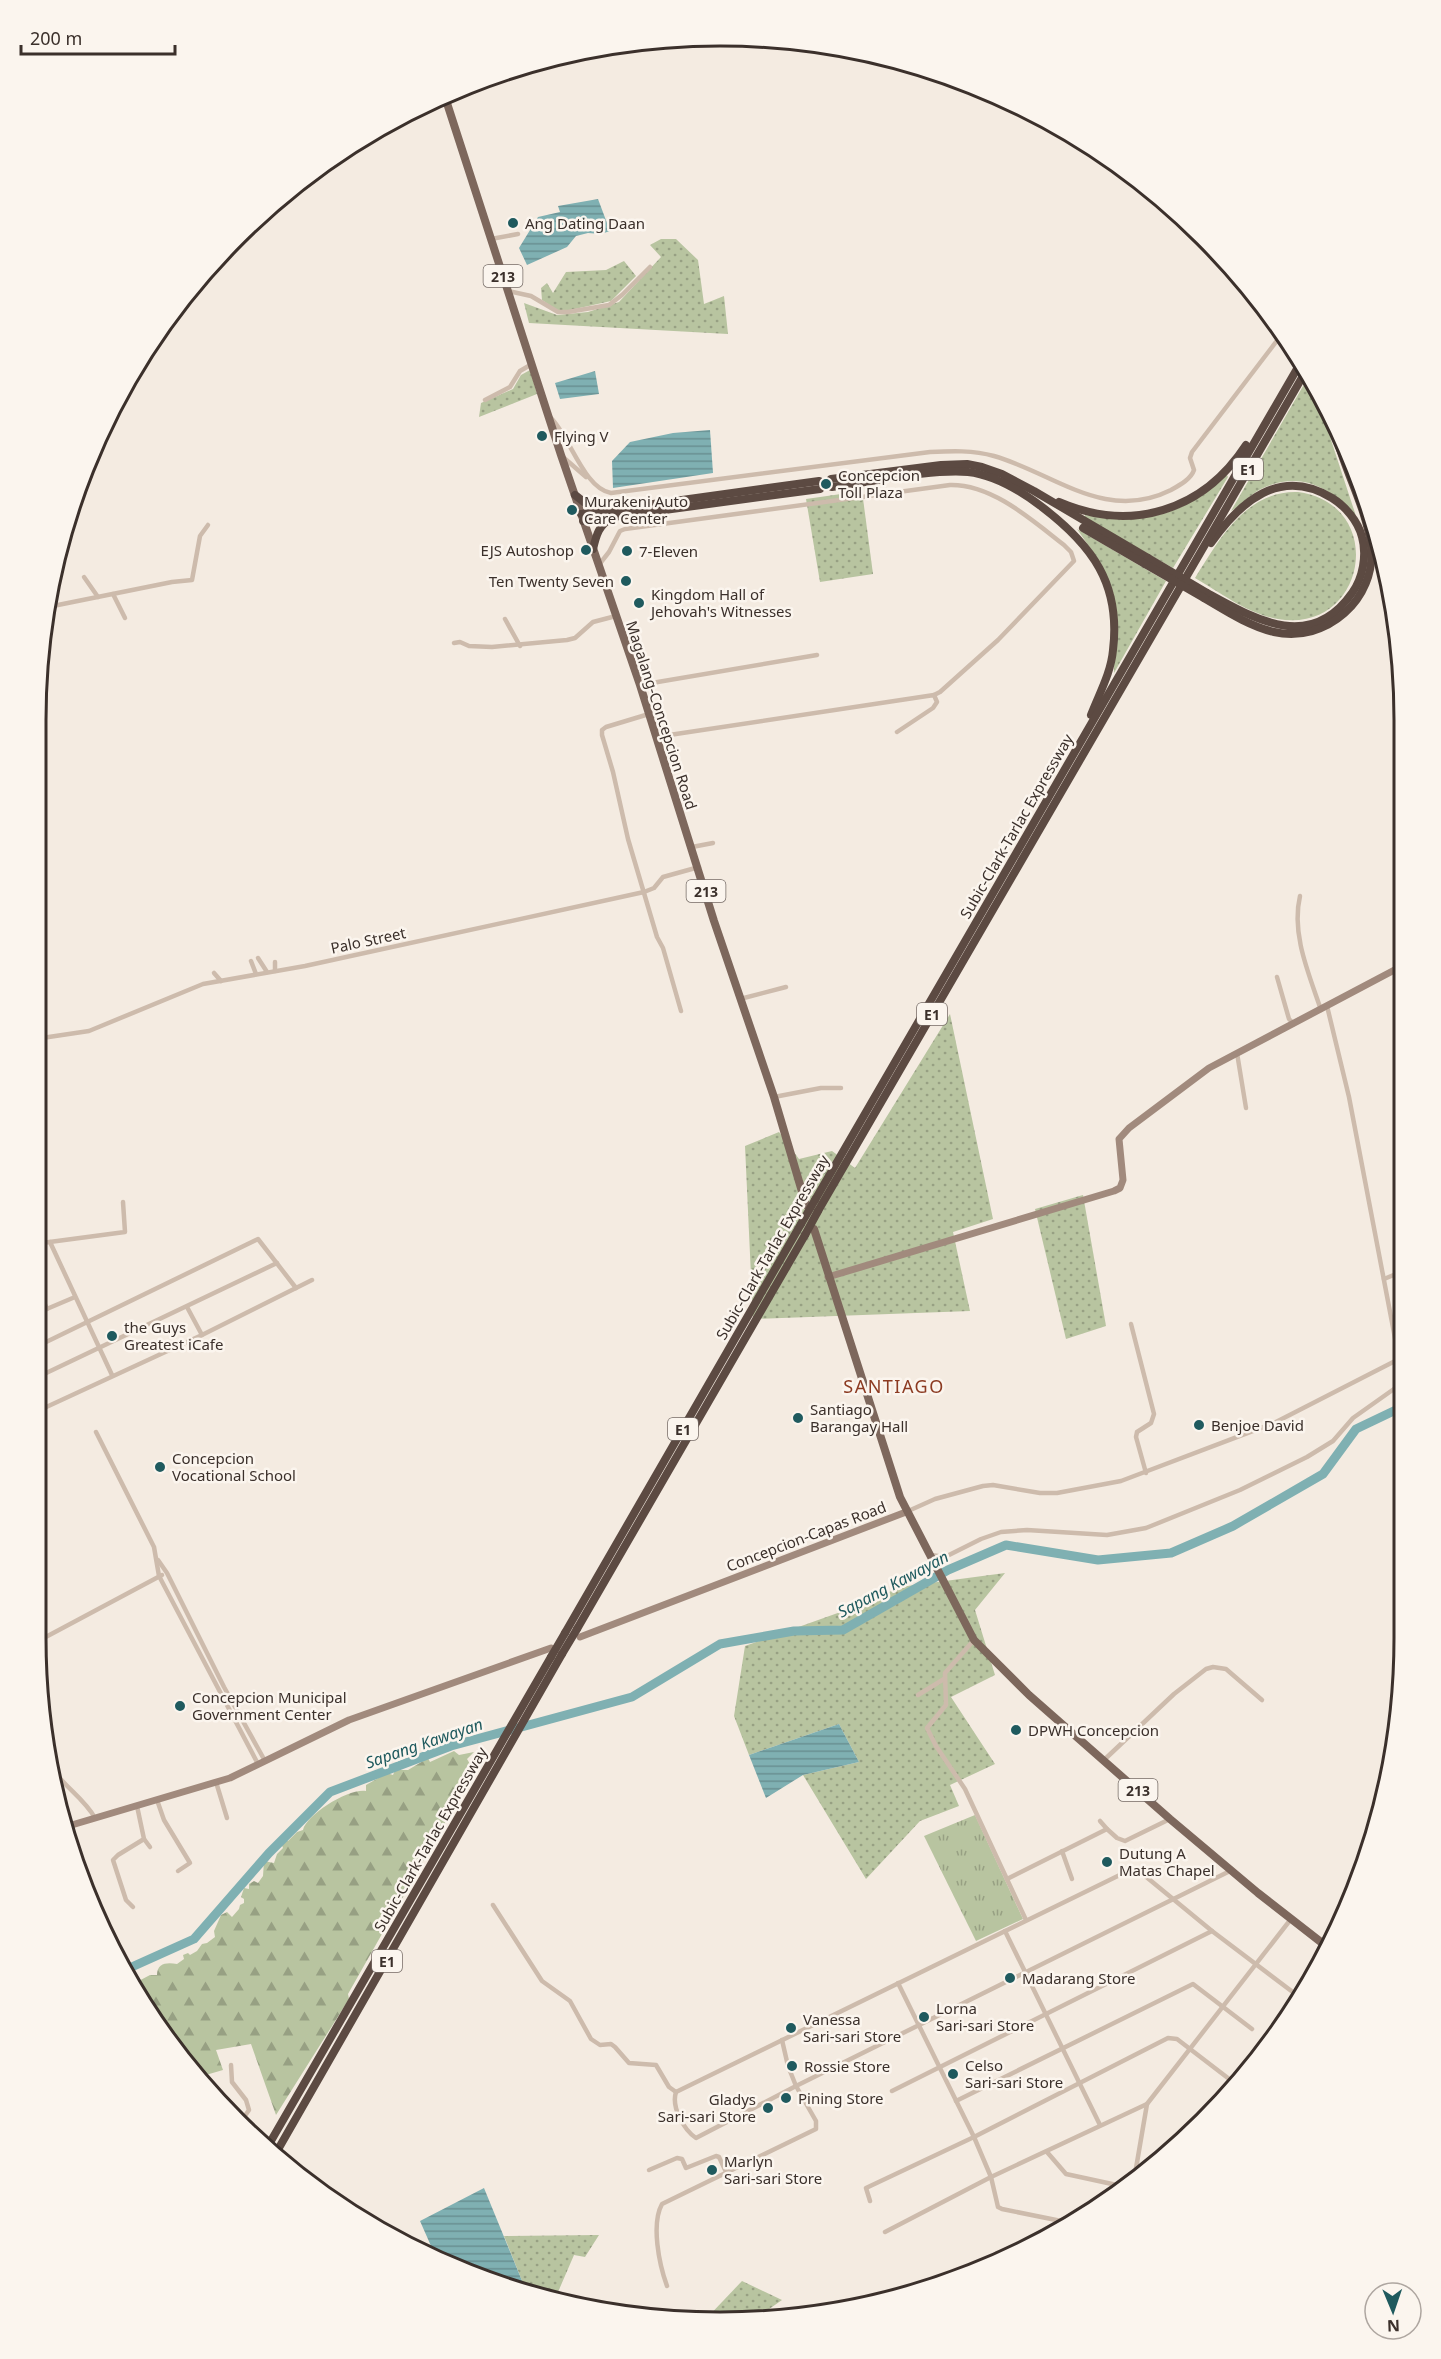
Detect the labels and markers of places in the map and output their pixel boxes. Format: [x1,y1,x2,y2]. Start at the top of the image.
place label: Ang Dating Daan [525,213,645,233]
marker: Ang Dating Daan [506,216,520,230]
place label: Flying V [554,426,609,446]
marker: Flying V [535,429,549,443]
place label: Concepcion Toll Plaza [838,465,920,502]
marker: Concepcion Toll Plaza [819,477,833,491]
place label: Murakeni Auto Care Center [584,491,688,528]
marker: Murakeni Auto Care Center [565,503,579,517]
place label: EJS Autoshop [480,540,574,560]
place label: 7-Eleven [639,541,698,561]
marker: EJS Autoshop [579,543,593,557]
marker: 7-Eleven [620,544,634,558]
place label: Ten Twenty Seven [489,571,614,591]
marker: Ten Twenty Seven [619,574,633,588]
place label: Kingdom Hall of Jehovah's Witnesses [649,584,792,621]
marker: Kingdom Hall of Jehovah's Witnesses [632,596,646,610]
place label: the Guys Greatest iCafe [124,1317,223,1354]
marker: the Guys Greatest iCafe [105,1329,119,1343]
place label: Santiago Barangay Hall [810,1399,908,1436]
marker: Santiago Barangay Hall [791,1411,805,1425]
place label: Benjoe David [1211,1415,1304,1435]
marker: Benjoe David [1192,1418,1206,1432]
place label: Concepcion Vocational School [172,1448,296,1485]
marker: Concepcion Vocational School [153,1460,167,1474]
place label: Concepcion Municipal Government Center [192,1687,347,1724]
marker: Concepcion Municipal Government Center [173,1699,187,1713]
place label: DPWH Concepcion [1028,1720,1159,1740]
marker: DPWH Concepcion [1009,1723,1023,1737]
place label: Dutung A Matas Chapel [1119,1843,1215,1880]
marker: Dutung A Matas Chapel [1100,1855,1114,1869]
place label: Madarang Store [1022,1968,1135,1988]
marker: Madarang Store [1003,1971,1017,1985]
place label: Lorna Sari-sari Store [936,1998,1034,2035]
place label: Vanessa Sari-sari Store [803,2009,901,2046]
marker: Lorna Sari-sari Store [917,2010,931,2024]
marker: Vanessa Sari-sari Store [784,2021,798,2035]
place label: Celso Sari-sari Store [965,2055,1063,2092]
place label: Rossie Store [804,2056,890,2076]
marker: Rossie Store [785,2059,799,2073]
marker: Celso Sari-sari Store [946,2067,960,2081]
place label: Pining Store [798,2088,884,2108]
place label: Gladys Sari-sari Store [658,2089,756,2126]
marker: Pining Store [779,2091,793,2105]
marker: Gladys Sari-sari Store [761,2101,775,2115]
place label: Marlyn Sari-sari Store [724,2151,822,2188]
marker: Marlyn Sari-sari Store [705,2163,719,2177]

